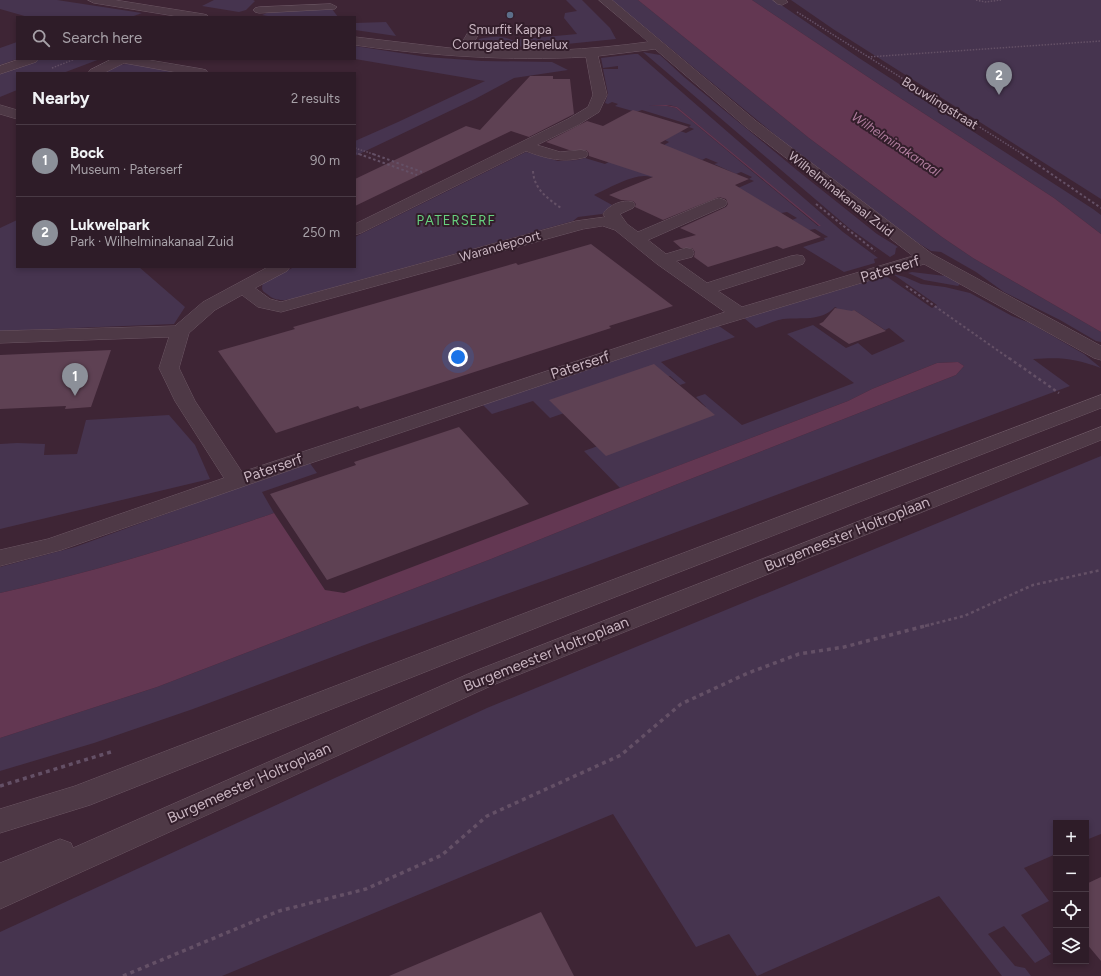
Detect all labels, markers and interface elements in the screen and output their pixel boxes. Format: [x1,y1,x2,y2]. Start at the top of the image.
marker: Smurfit Kappa Corrugated Benelux [505,10,515,20]
search box [16,16,356,60]
place label: Smurfit Kappa Corrugated Benelux [452,22,569,52]
icon: search [30,27,52,49]
text: Search here [62,29,142,47]
pin: 2 [986,62,1012,95]
street label: Bouwlingstraat [899,74,981,133]
text: Nearby [32,88,90,108]
text: 2 results [291,91,340,106]
water label: Wilhelminakanaal [849,109,943,179]
text: Bock [70,144,104,162]
street label: Wilhelminakanaal Zuid [786,148,896,240]
text: 1 [42,153,48,168]
text: 90 m [310,153,340,168]
text: Museum · Paterserf [70,162,182,177]
district label: PATERSERF [416,213,496,228]
text: Lukwelpark [70,216,150,234]
text: 2 [41,225,49,240]
text: 250 m [303,225,340,240]
street label: Warandepoort [458,227,542,265]
text: Park · Wilhelminakanaal Zuid [70,234,234,249]
street label: Paterserf [858,251,922,287]
your location [448,347,468,367]
street label: Paterserf [548,347,612,383]
pin: 1 [62,363,88,396]
street label: Paterserf [241,449,305,486]
street label: Burgemeester Holtroplaan [762,493,932,575]
street label: Burgemeester Holtroplaan [461,613,631,695]
street label: Burgemeester Holtroplaan [165,739,333,827]
map controls [1053,820,1089,964]
button: + [1053,820,1089,856]
button: − [1053,856,1089,892]
button: locate [1053,892,1089,928]
button: layers [1053,928,1089,964]

